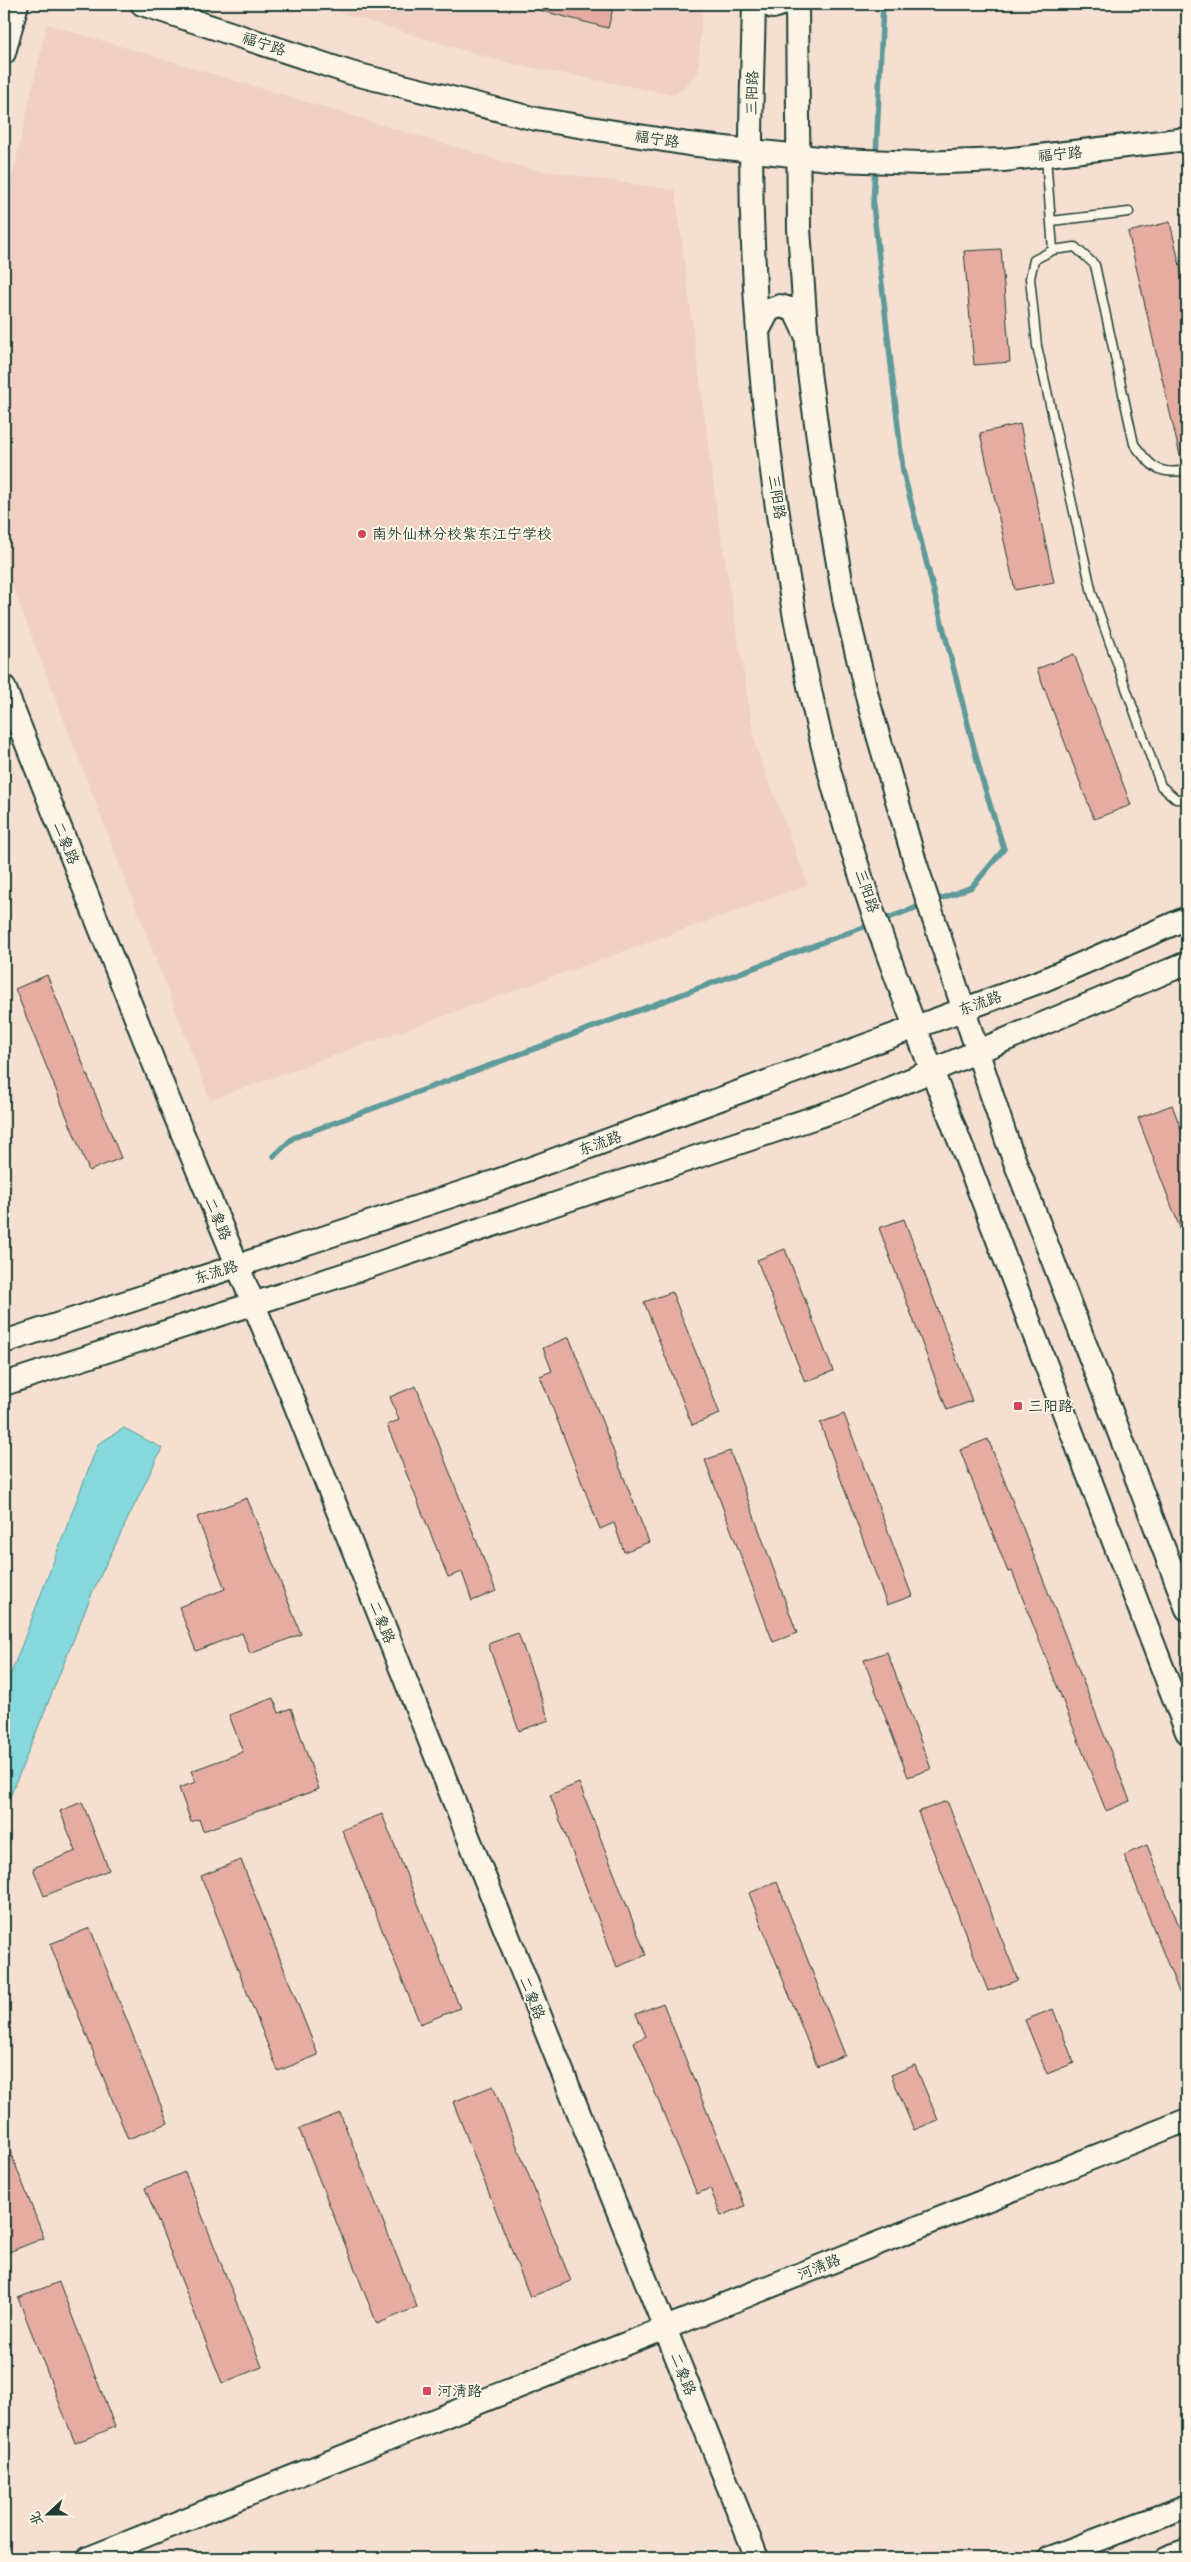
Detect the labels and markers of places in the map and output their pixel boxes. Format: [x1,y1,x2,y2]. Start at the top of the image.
place label: 南外仙林分校紫东江宁学校 [372,521,552,547]
marker: 南外仙林分校紫东江宁学校 [356,528,368,540]
place label: 三阳路 [1028,1393,1073,1419]
marker: 三阳路 [1012,1400,1024,1412]
place label: 河清路 [437,2378,482,2404]
marker: 河清路 [421,2385,433,2397]

